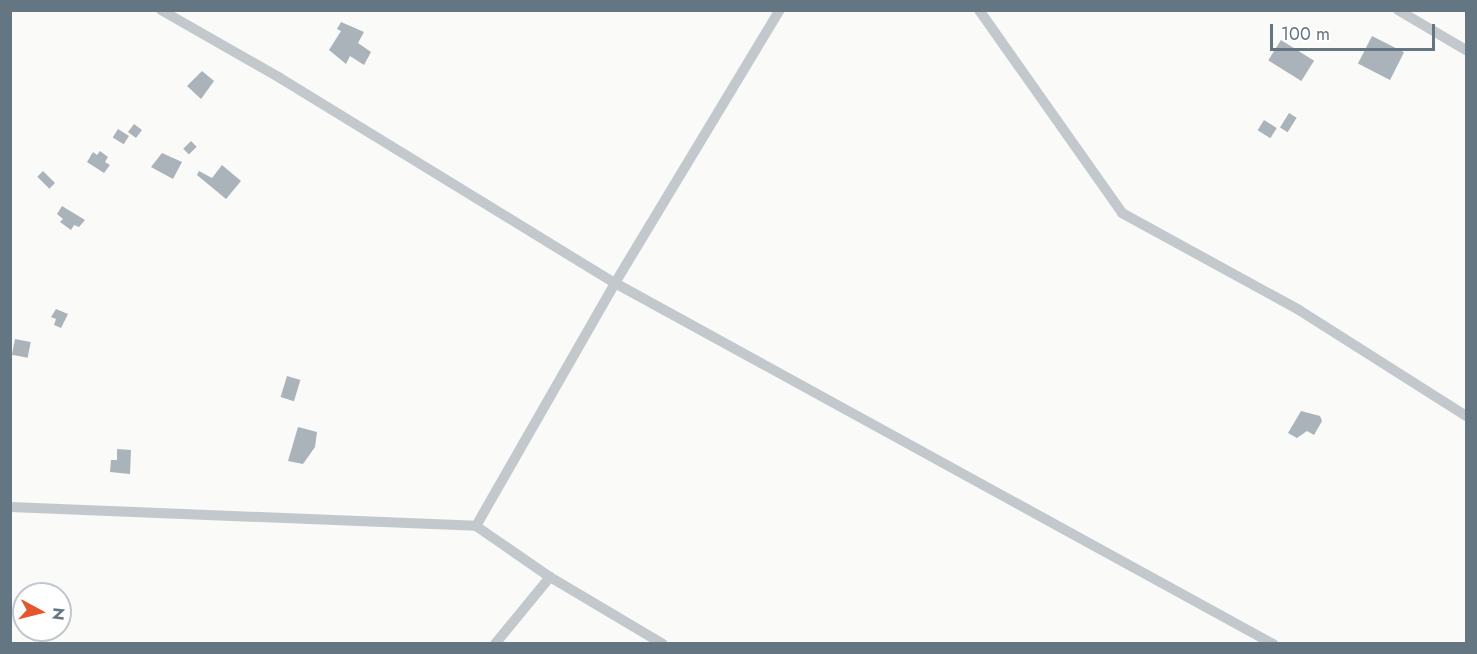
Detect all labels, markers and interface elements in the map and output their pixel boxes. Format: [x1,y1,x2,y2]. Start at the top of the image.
scale bar [1273,12,1438,50]
text: 100 m [1281,21,1330,47]
north arrow [12,582,72,642]
text: N [46,606,71,622]

